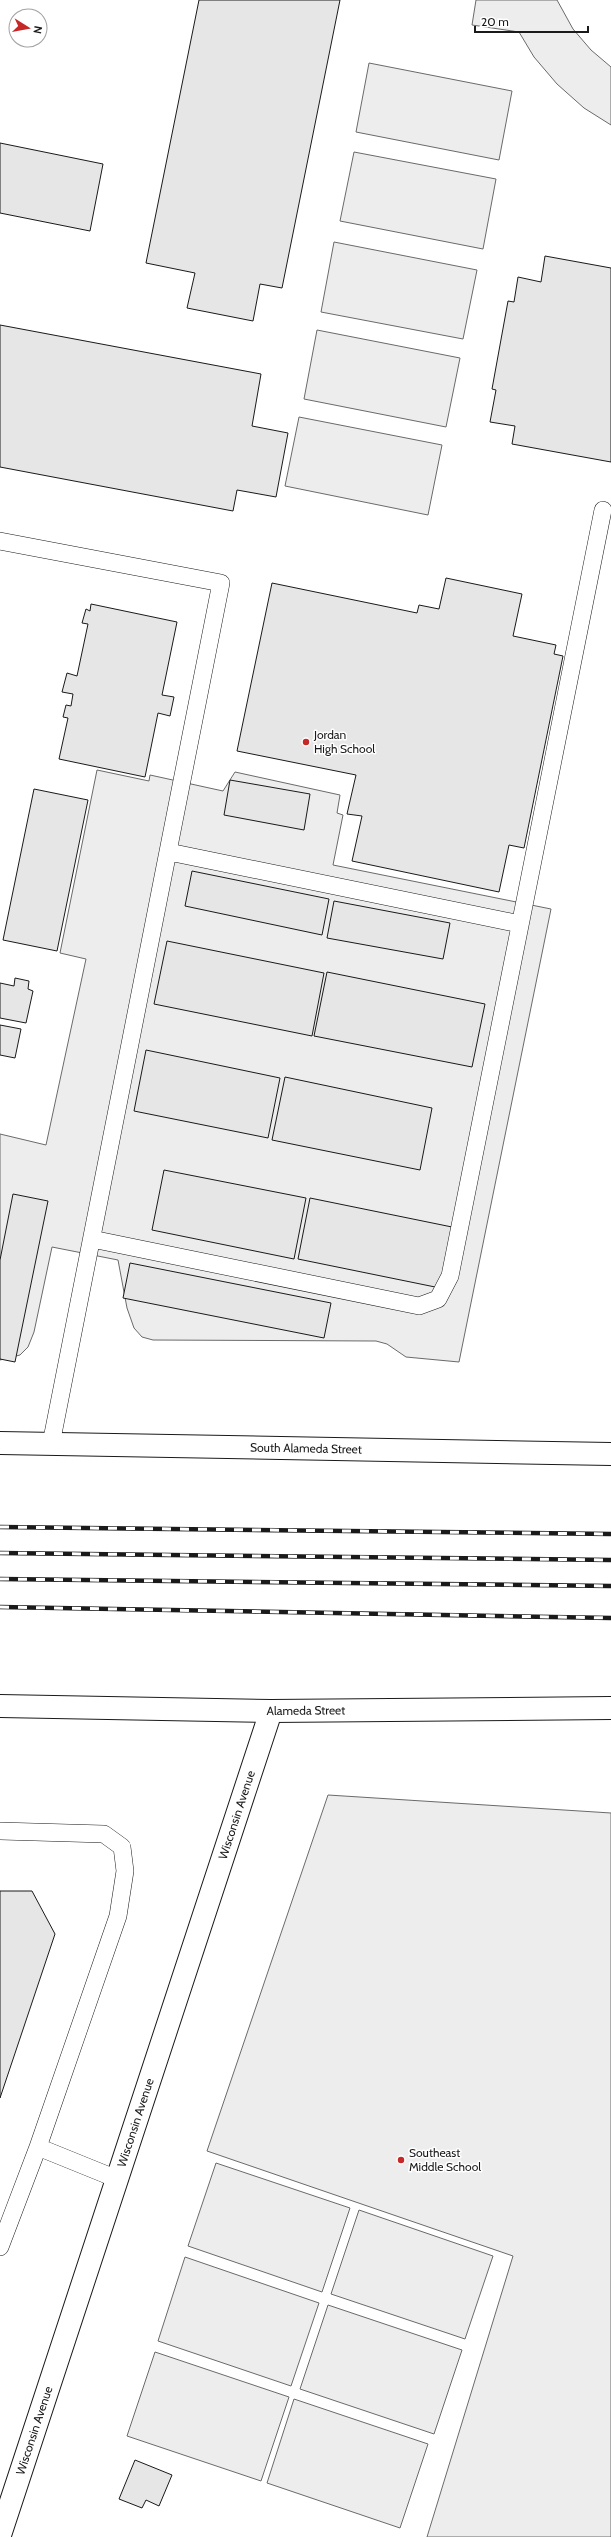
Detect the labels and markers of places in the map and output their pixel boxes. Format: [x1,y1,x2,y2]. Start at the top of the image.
place label: Jordan High School [313,727,375,756]
marker: Jordan High School [301,737,311,747]
place label: Southeast Middle School [409,2145,481,2174]
marker: Southeast Middle School [396,2155,406,2165]

